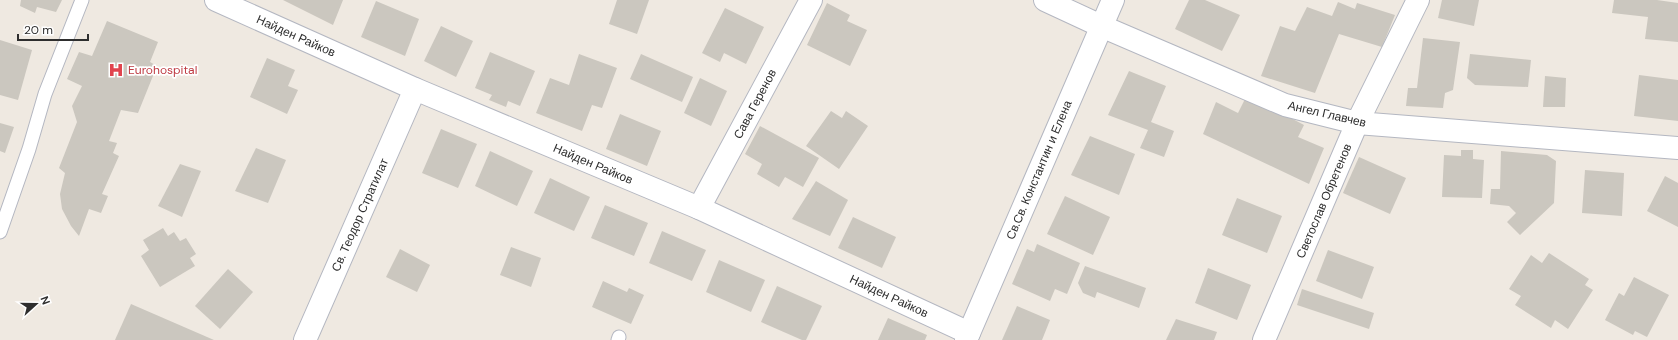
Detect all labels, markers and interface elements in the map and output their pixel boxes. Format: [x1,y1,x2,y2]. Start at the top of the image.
street label: Найден Райков [254,11,338,61]
scale bar [18,16,88,42]
text: 20 m [24,22,53,38]
hospital icon: Eurohospital [107,61,125,79]
place label: Eurohospital [128,62,197,78]
street label: Сава Геренов [730,66,780,142]
street label: Ангел Главчев [1286,97,1368,131]
street label: Св.Св. Константин и Елена [1002,98,1076,242]
street label: Найден Райков [551,140,635,188]
street label: Светослав Обретенов [1293,141,1355,261]
street label: Св. Теодор Стратилат [328,155,392,274]
street label: Найден Райков [847,271,931,321]
north arrow [16,284,56,324]
text: N [37,294,53,307]

